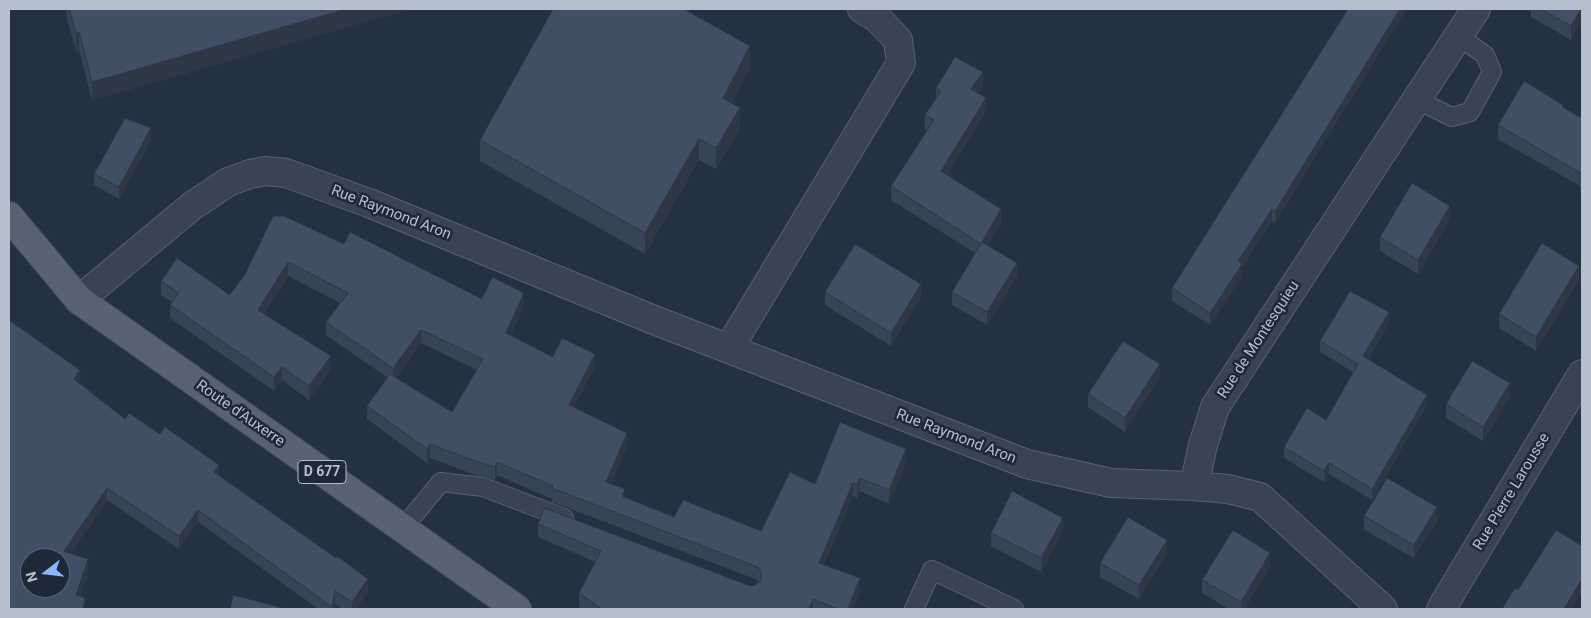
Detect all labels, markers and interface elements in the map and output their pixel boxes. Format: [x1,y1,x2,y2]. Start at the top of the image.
street label: Rue Raymond Aron [328,182,454,244]
street label: Rue de Montesquieu [1214,278,1304,402]
street label: Route d'Auxerre [192,377,288,451]
street label: Rue Raymond Aron [893,406,1019,468]
street label: Rue Pierre Larousse [1470,430,1554,554]
road number: D 677 [298,461,346,484]
north arrow [20,548,70,598]
text: N [22,570,41,584]

